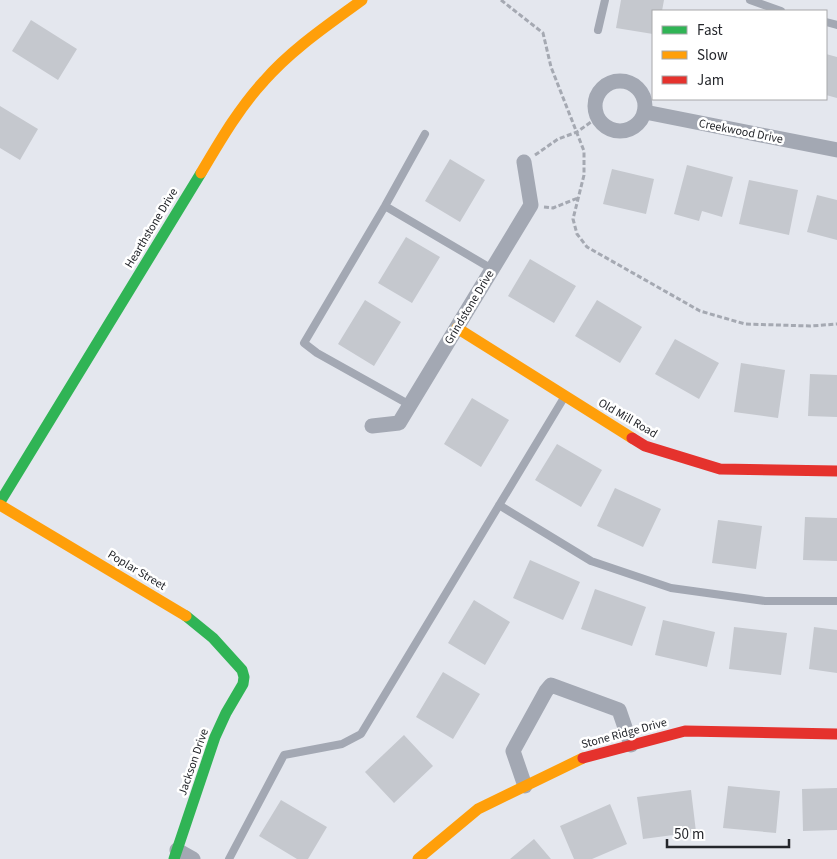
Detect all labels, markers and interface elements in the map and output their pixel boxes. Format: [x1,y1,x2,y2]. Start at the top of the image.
legend [652,10,827,100]
text: Fast [697,20,723,41]
text: Slow [697,45,728,66]
text: Jam [697,70,724,91]
street label: Creekwood Drive [697,115,784,148]
street label: Hearthstone Drive [121,185,182,271]
street label: Grindstone Drive [441,267,498,348]
street label: Old Mill Road [595,395,661,442]
street label: Poplar Street [104,546,169,595]
street label: Stone Ridge Drive [579,714,669,753]
street label: Jackson Drive [174,726,213,798]
scale bar [667,816,790,848]
text: 50 m [674,824,704,845]

